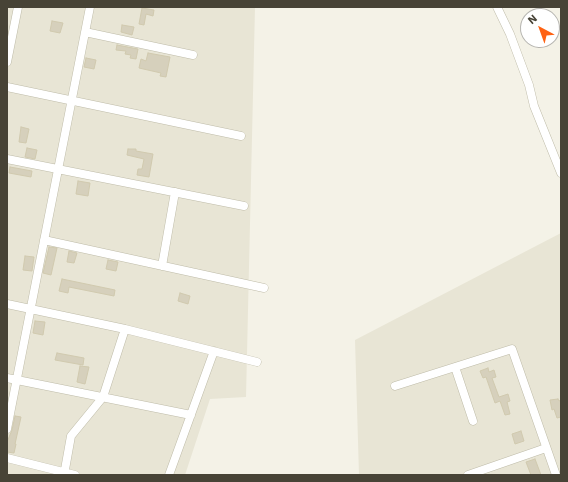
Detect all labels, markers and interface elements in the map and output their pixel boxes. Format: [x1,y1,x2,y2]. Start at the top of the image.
north arrow [520,8,560,48]
text: N [525,12,540,27]

